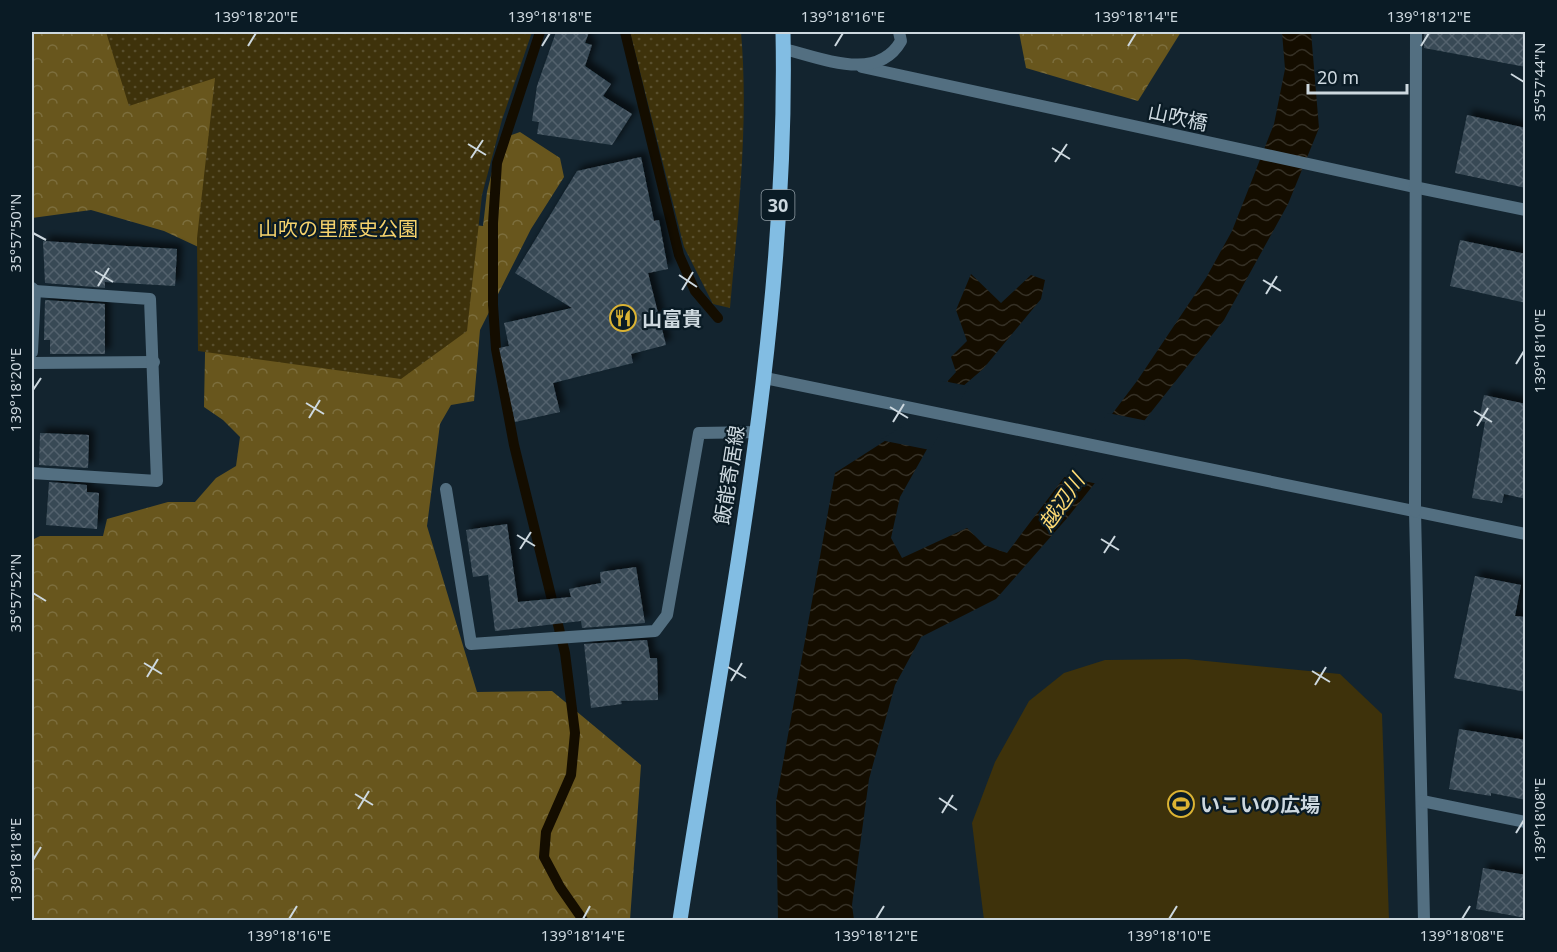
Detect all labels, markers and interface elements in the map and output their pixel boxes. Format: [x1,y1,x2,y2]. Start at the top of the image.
text: 139°18'20"E [214,6,298,26]
text: 139°18'18"E [508,6,592,26]
text: 139°18'16"E [801,6,885,26]
text: 139°18'14"E [1094,6,1178,26]
text: 139°18'12"E [1387,6,1471,26]
text: 35°57'44"N [1529,43,1549,121]
scale bar [1308,57,1407,95]
text: 20 m [1317,65,1359,89]
street label: 山吹橋 [1146,98,1210,136]
road number: 30 [762,190,794,220]
text: 35°57'50"N [5,194,25,272]
park label: 山吹の里歴史公園 [258,215,418,242]
restaurant icon: 山富貴 [608,303,638,333]
place label: 山富貴 [642,305,702,332]
text: 139°18'10"E [1529,309,1549,393]
text: 139°18'20"E [5,348,25,432]
street label: 飯能寄居線 [708,424,750,526]
water label: 越辺川 [1032,466,1091,536]
text: 35°57'52"N [5,554,25,632]
text: 139°18'08"E [1529,778,1549,862]
sports icon: いこいの広場 [1166,789,1196,819]
place label: いこいの広場 [1200,791,1320,818]
text: 139°18'18"E [5,818,25,902]
text: 139°18'16"E [247,925,331,945]
text: 139°18'14"E [541,925,625,945]
text: 139°18'12"E [834,925,918,945]
text: 139°18'10"E [1127,925,1211,945]
text: 139°18'08"E [1420,925,1504,945]

